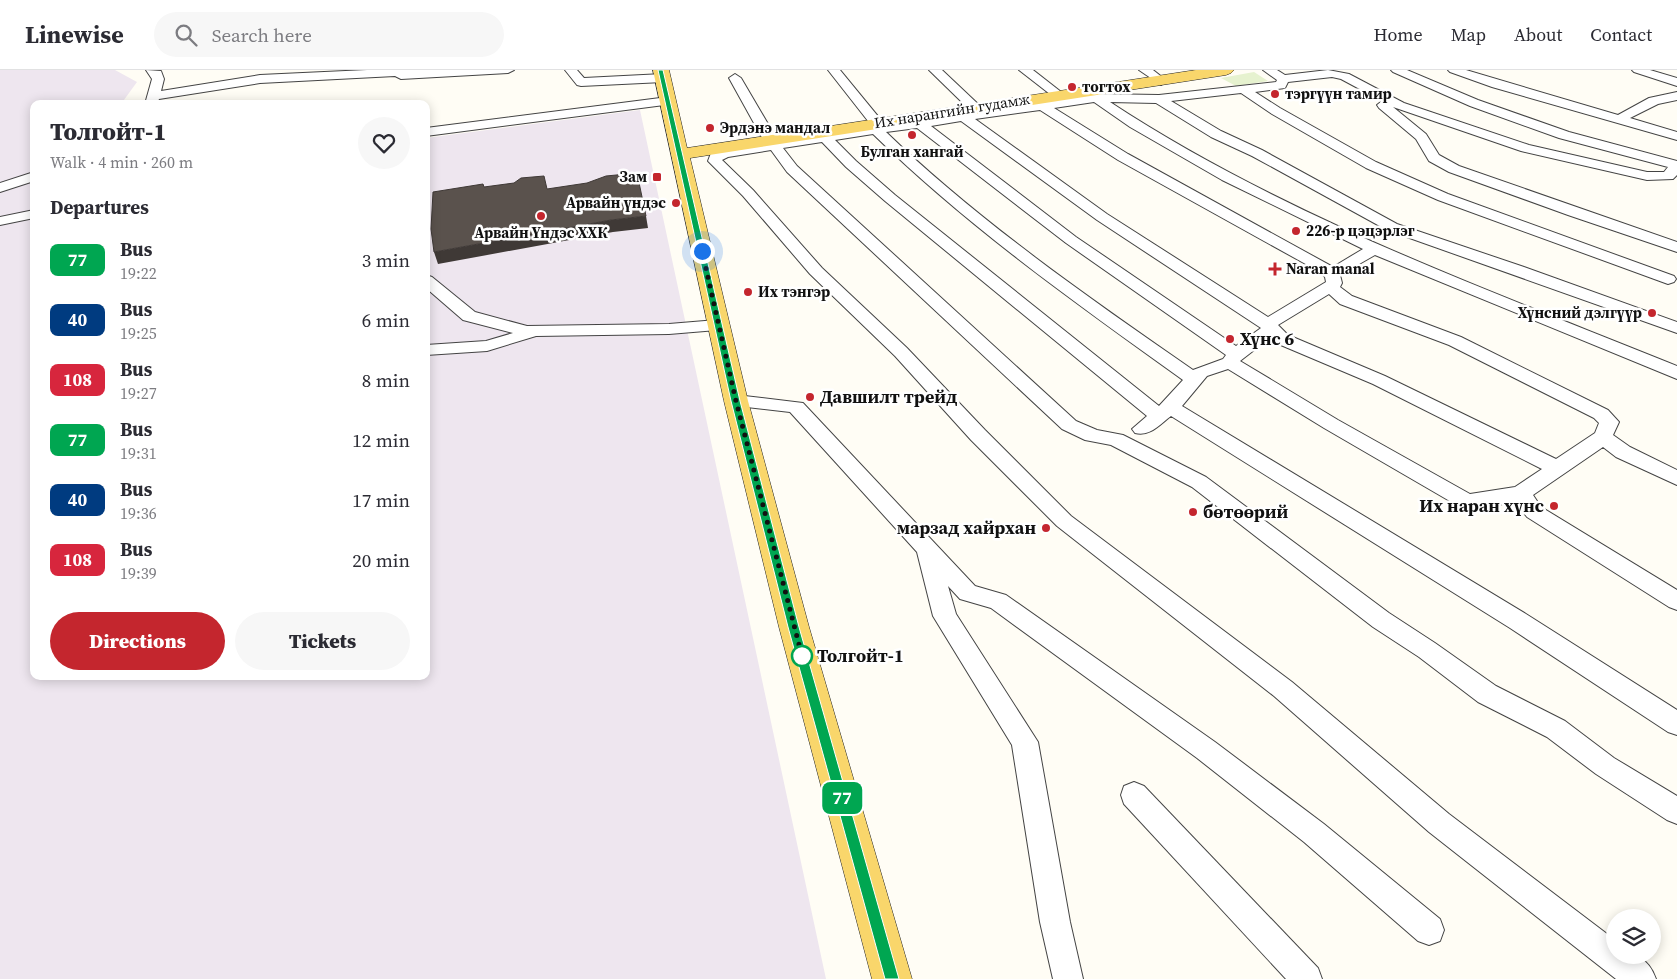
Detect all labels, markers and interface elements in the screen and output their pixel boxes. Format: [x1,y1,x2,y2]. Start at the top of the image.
search box [154,12,504,57]
text: Linewise [25,18,124,51]
icon: search [172,21,200,49]
text: Search here [212,22,312,48]
text: Home [1374,22,1423,47]
text: Map [1451,22,1486,47]
text: About [1514,22,1562,47]
text: Contact [1590,22,1652,47]
place label: тогтох [1082,76,1131,97]
marker: тогтох [1066,81,1078,93]
place label: тэргүүн тамир [1285,83,1392,104]
street label: Их нарангийн гудамж [873,88,1032,133]
marker: тэргүүн тамир [1269,88,1281,100]
text: Толгойт-1 [50,115,167,148]
button: heart [358,117,410,169]
place label: Эрдэнэ мандал [720,117,830,138]
marker: Эрдэнэ мандал [704,122,716,134]
marker: Булган хангай [906,129,918,141]
place label: Булган хангай [860,141,964,162]
text: Walk · 4 min · 260 m [50,151,193,173]
place label: Зам [620,166,647,187]
marker: Зам [651,171,663,183]
place label: Арвайн үндэс [566,192,666,213]
text: Departures [50,194,149,220]
marker: Арвайн үндэс [670,197,682,209]
marker: Арвайн Үндэс ХХК [535,210,547,222]
place label: 226-р цэцэрлэг [1306,220,1415,241]
place label: Арвайн Үндэс ХХК [474,222,608,243]
marker: 226-р цэцэрлэг [1290,225,1302,237]
text: Bus [120,236,152,262]
your location [690,239,715,264]
text: 77 [68,247,87,272]
text: 3 min [362,247,410,273]
place label: Naran manal [1286,258,1375,279]
text: 19:22 [120,262,157,284]
marker: Naran manal [1268,262,1282,276]
place label: Их тэнгэр [758,281,830,302]
marker: Их тэнгэр [742,286,754,298]
text: Bus [120,296,152,322]
place label: Хүнсний дэлгүүр [1518,302,1642,323]
text: 40 [68,307,87,332]
text: 6 min [362,307,410,333]
marker: Хүнсний дэлгүүр [1646,307,1658,319]
text: 19:25 [120,322,157,344]
place label: Хүнс 6 [1240,326,1295,351]
marker: Хүнс 6 [1224,333,1236,345]
text: Bus [120,356,152,382]
text: 108 [63,367,92,392]
text: 8 min [362,367,410,393]
text: 19:27 [120,382,157,404]
place label: Давшилт трейд [820,384,957,409]
marker: Давшилт трейд [804,391,816,403]
text: Bus [120,416,152,442]
text: 77 [68,427,87,452]
text: 12 min [352,427,410,453]
text: 19:31 [120,442,157,464]
text: Bus [120,476,152,502]
text: 40 [68,487,87,512]
text: 17 min [352,487,410,513]
place label: Их наран хүнс [1419,493,1544,518]
place label: бөтөөрий [1203,499,1289,524]
marker: Их наран хүнс [1548,500,1560,512]
text: 19:36 [120,502,157,524]
marker: бөтөөрий [1187,506,1199,518]
place label: марзад хайрхан [897,515,1036,540]
marker: марзад хайрхан [1040,522,1052,534]
text: Bus [120,536,152,562]
text: 108 [63,547,92,572]
text: 20 min [352,547,410,573]
text: 19:39 [120,562,157,584]
button: Directions [50,612,225,670]
button: Tickets [235,612,410,670]
place label: Толгойт-1 [817,643,904,668]
marker: Толгойт-1 [791,645,813,667]
line badge: 77 [820,782,864,814]
text: 77 [832,785,852,810]
map controls [1606,909,1661,964]
button: layers [1606,909,1661,964]

